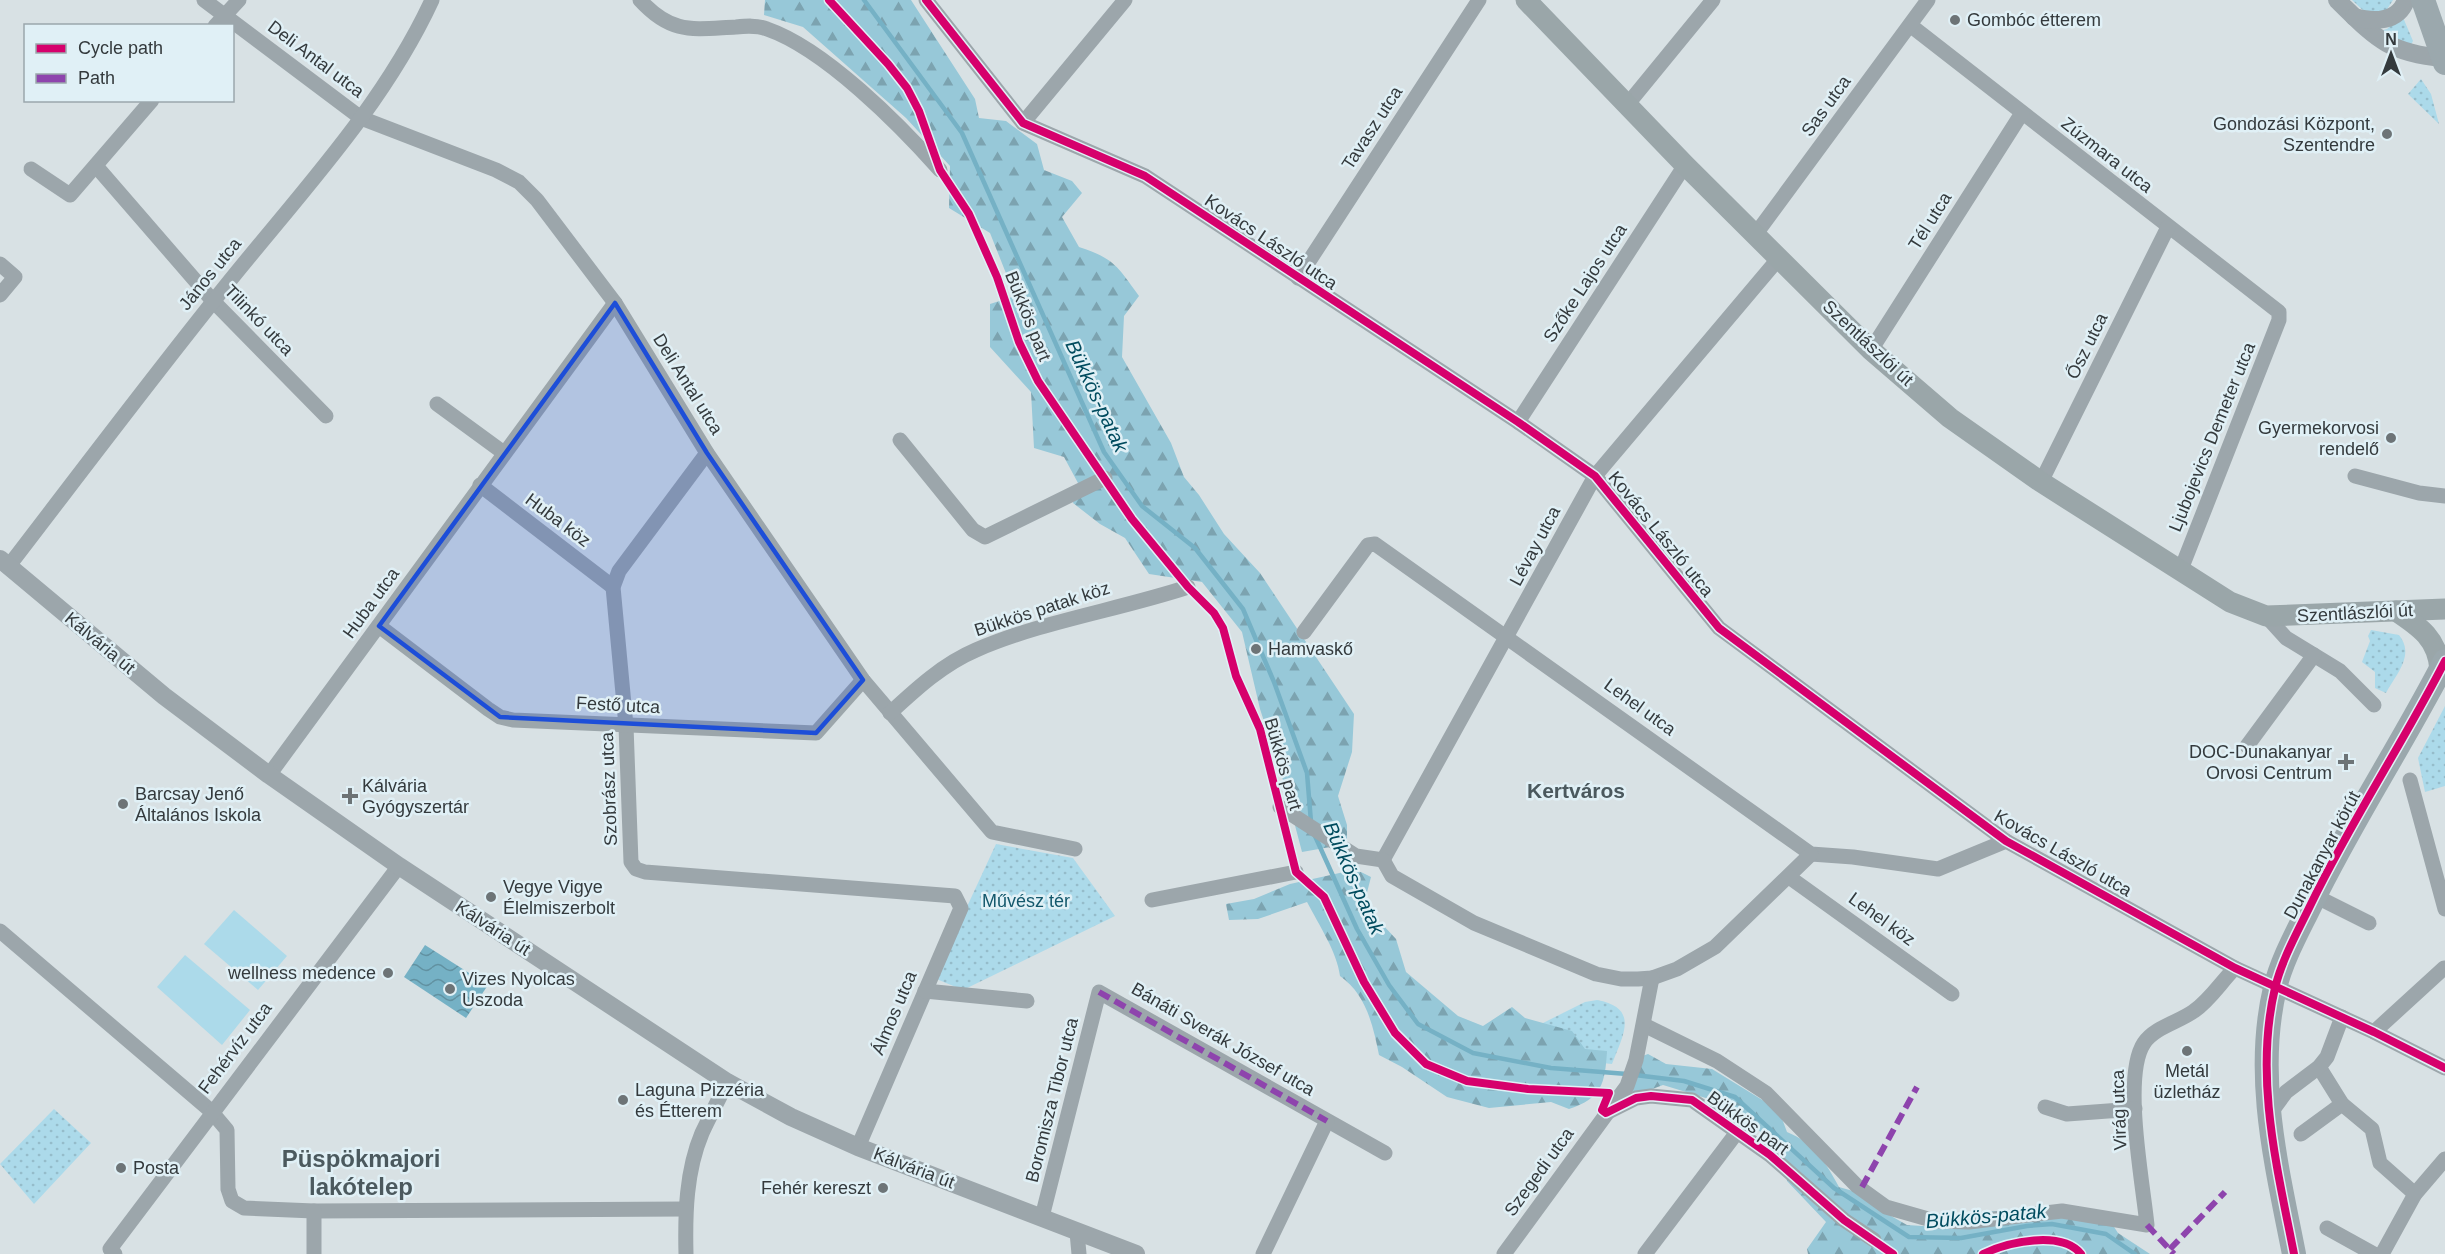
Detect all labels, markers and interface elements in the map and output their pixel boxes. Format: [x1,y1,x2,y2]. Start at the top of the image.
place label: Gombóc étterem [1967,10,2101,30]
marker: Gombóc étterem [1948,13,1962,27]
street label: Deli Antal utca [264,16,369,102]
legend [24,24,234,102]
north arrow [2361,24,2421,84]
text: N [2385,31,2397,48]
text: Cycle path [78,38,163,58]
text: Path [78,68,115,88]
street label: Sas utca [1797,71,1855,140]
street label: Tavasz utca [1338,82,1407,173]
street label: Zúzmara utca [2057,113,2157,197]
place label: Gondozási Központ, Szentendre [2213,114,2375,155]
marker: Gondozási Központ, Szentendre [2380,127,2394,141]
street label: Tél utca [1905,188,1956,253]
street label: Kovács László utca [1201,190,1342,294]
street label: Szőke Lajos utca [1539,219,1631,346]
street label: János utca [175,233,246,314]
street label: Bükkös part [1001,268,1055,364]
street label: Tilinkó utca [220,281,298,360]
street label: Szentlászlói út [1819,296,1917,390]
street label: Ősz utca [2062,308,2112,382]
street label: Deli Antal utca [649,330,727,439]
water label: Bükkös-patak [1061,336,1133,456]
street label: Ljubojevics Demeter utca [2165,339,2259,534]
place label: Gyermekorvosi rendelő [2258,418,2379,459]
marker: Gyermekorvosi rendelő [2384,431,2398,445]
street label: Kovács László utca [1604,467,1718,601]
street label: Huba köz [522,489,594,551]
street label: Lévay utca [1506,502,1565,589]
street label: Huba utca [339,563,404,642]
street label: Bükkös patak köz [972,578,1112,640]
street label: Szentlászlói út [2297,600,2413,626]
street label: Kálvária út [61,608,139,678]
place label: Hamvaskő [1268,639,1353,659]
marker: Hamvaskő [1249,642,1263,656]
street label: Lehel utca [1601,674,1680,740]
street label: Festő utca [576,693,661,717]
street label: Bükkös part [1260,716,1306,812]
street label: Szobrász utca [597,731,621,846]
place label: DOC-Dunakanyar Orvosi Centrum [2189,742,2332,783]
marker: DOC-Dunakanyar Orvosi Centrum [2337,753,2355,771]
place label: Kálvária Gyógyszertár [362,776,469,817]
district label: Kertváros [1527,779,1625,802]
place label: Barcsay Jenő Általános Iskola [135,784,262,825]
street label: Dunakanyar körút [2280,788,2364,922]
marker: Kálvária Gyógyszertár [343,789,357,803]
marker: Barcsay Jenő Általános Iskola [116,797,130,811]
street label: Kovács László utca [1991,806,2136,901]
water label: Bükkös-patak [1319,818,1389,939]
place label: Vegye Vigye Élelmiszerbolt [503,877,615,918]
street label: Lehel köz [1845,888,1919,950]
marker: Vegye Vigye Élelmiszerbolt [484,890,498,904]
park label: Művész tér [982,891,1070,911]
street label: Kálvária út [452,896,534,960]
place label: wellness medence [227,963,376,983]
marker: wellness medence [381,966,395,980]
street label: Álmos utca [867,967,921,1058]
place label: Vizes Nyolcas Uszoda [462,969,575,1010]
street label: Bánáti Sverák József utca [1128,978,1319,1100]
marker: Vizes Nyolcas Uszoda [443,982,457,996]
street label: Fehérvíz utca [194,998,276,1098]
street label: Boromisza Tibor utca [1022,1015,1082,1184]
marker: Metál üzletház [2180,1044,2194,1058]
place label: Metál üzletház [2153,1061,2221,1102]
street label: Virág utca [2108,1068,2130,1151]
place label: Laguna Pizzéria és Étterem [635,1080,765,1121]
street label: Bükkös part [1704,1087,1792,1159]
marker: Laguna Pizzéria és Étterem [616,1093,630,1107]
street label: Szegedi utca [1500,1123,1578,1220]
street label: Kálvária út [871,1143,957,1193]
district label: Püspökmajori lakótelep [282,1145,440,1200]
place label: Posta [133,1158,180,1178]
marker: Posta [114,1161,128,1175]
place label: Fehér kereszt [761,1178,871,1198]
marker: Fehér kereszt [876,1181,890,1195]
water label: Bükkös-patak [1925,1200,2048,1232]

